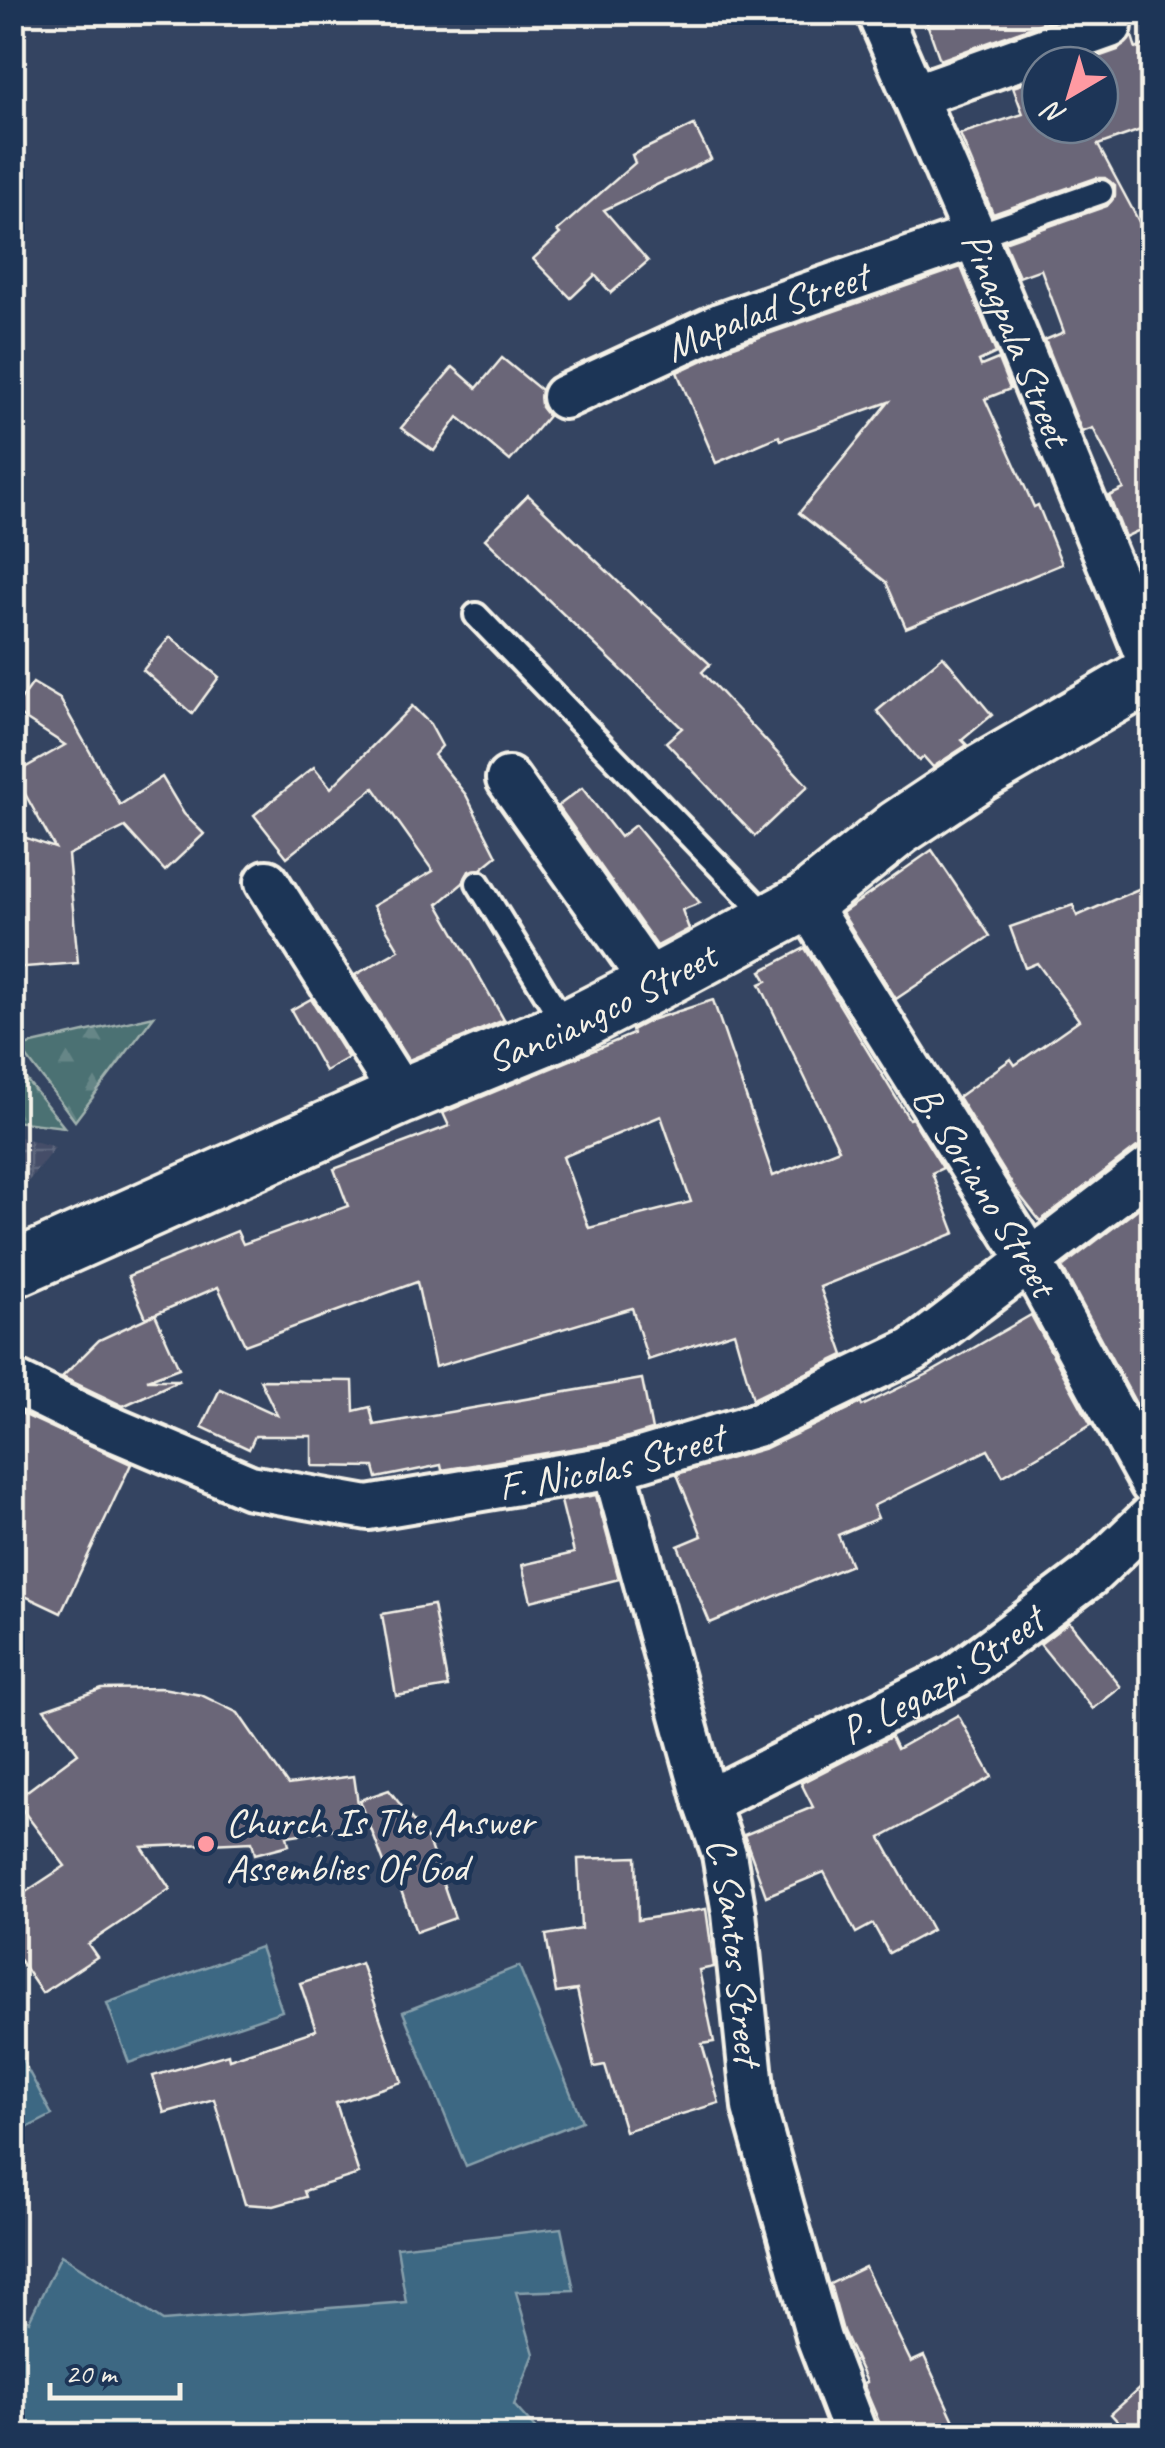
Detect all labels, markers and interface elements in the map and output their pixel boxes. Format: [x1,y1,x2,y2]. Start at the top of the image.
north arrow [1020,45,1120,145]
text: N [1034,92,1073,133]
street label: Pinagpala Street [950,225,1084,457]
street label: Mapalad Street [657,249,880,373]
street label: Sanciangco Street [479,929,728,1084]
street label: B. Soriano Street [901,1077,1070,1308]
street label: F. Nicolas Street [495,1410,735,1512]
street label: P. Legazpi Street [832,1592,1058,1756]
place label: Church Is The Answer Assemblies Of God [226,1797,537,1893]
street label: C. Santos Street [694,1830,774,2073]
marker: Church Is The Answer Assemblies Of God [195,1833,217,1855]
scale bar [50,2338,180,2400]
text: 20 m [65,2354,118,2392]

